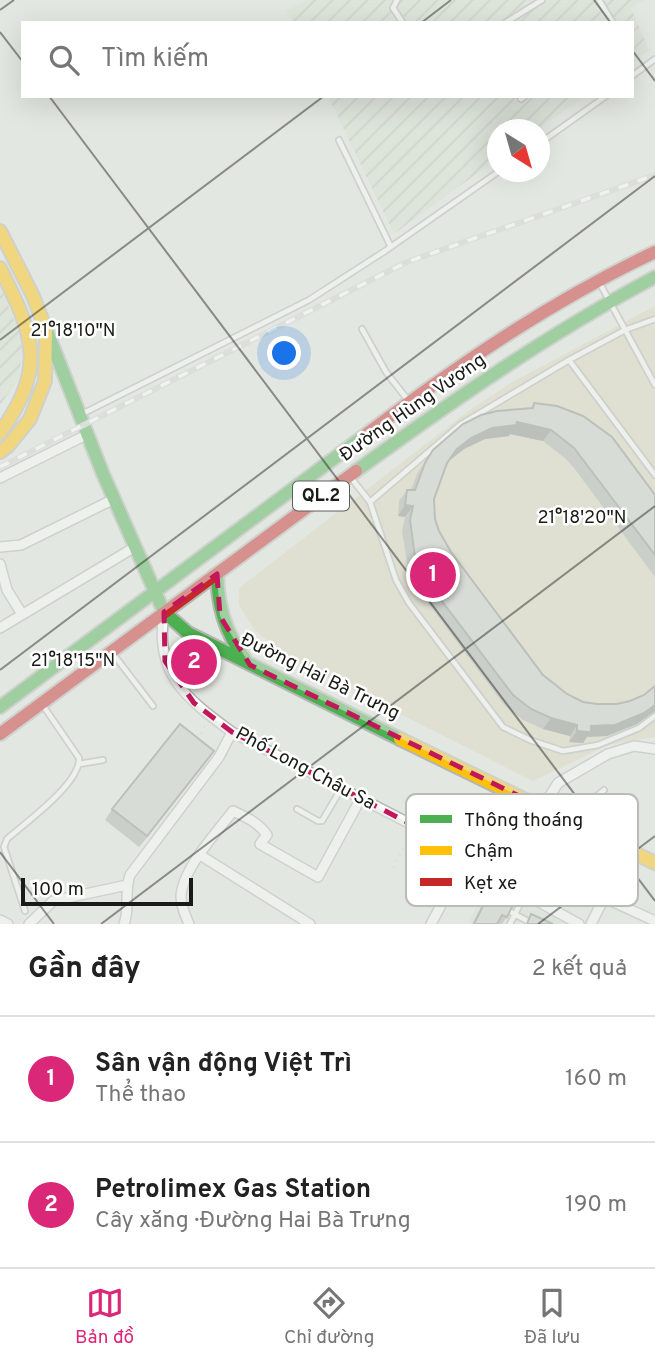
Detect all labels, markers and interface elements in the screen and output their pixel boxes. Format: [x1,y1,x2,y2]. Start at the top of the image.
search box [21,21,634,98]
icon: search [45,41,83,79]
text: Tìm kiếm [101,43,209,76]
north arrow [487,119,550,182]
text: 21°18'10"N [31,320,115,343]
your location [267,336,301,370]
street label: Đường Hùng Vương [335,349,491,467]
road number: QL.2 [293,482,349,510]
text: 21°18'20"N [537,507,627,530]
pin: 1 [410,549,456,601]
street label: Đường Hai Bà Trưng [236,628,404,726]
pin: 2 [171,636,217,688]
text: 21°18'15"N [31,650,115,673]
street label: Phố Long Châu Sa [231,722,379,816]
legend [406,794,638,906]
text: Thông thoáng [464,809,583,833]
text: Chậm [464,840,513,864]
text: Kẹt xe [464,872,517,896]
scale bar [21,875,192,907]
text: 100 m [32,878,84,902]
text: Gần đây [28,951,141,988]
text: 2 kết quả [532,955,627,984]
text: Sân vận động Việt Trì [95,1048,352,1081]
text: 1 [46,1065,56,1094]
text: 160 m [565,1065,627,1094]
text: Thể thao [95,1081,186,1110]
text: Petrolimex Gas Station [95,1174,371,1207]
text: 2 [44,1191,58,1220]
text: 190 m [565,1191,627,1220]
text: Cây xăng · Đường Hai Bà Trưng [95,1207,411,1236]
tab: Bản đồ [75,1284,134,1350]
tab: Chỉ đường [284,1284,374,1350]
tab: Đã lưu [524,1284,580,1350]

